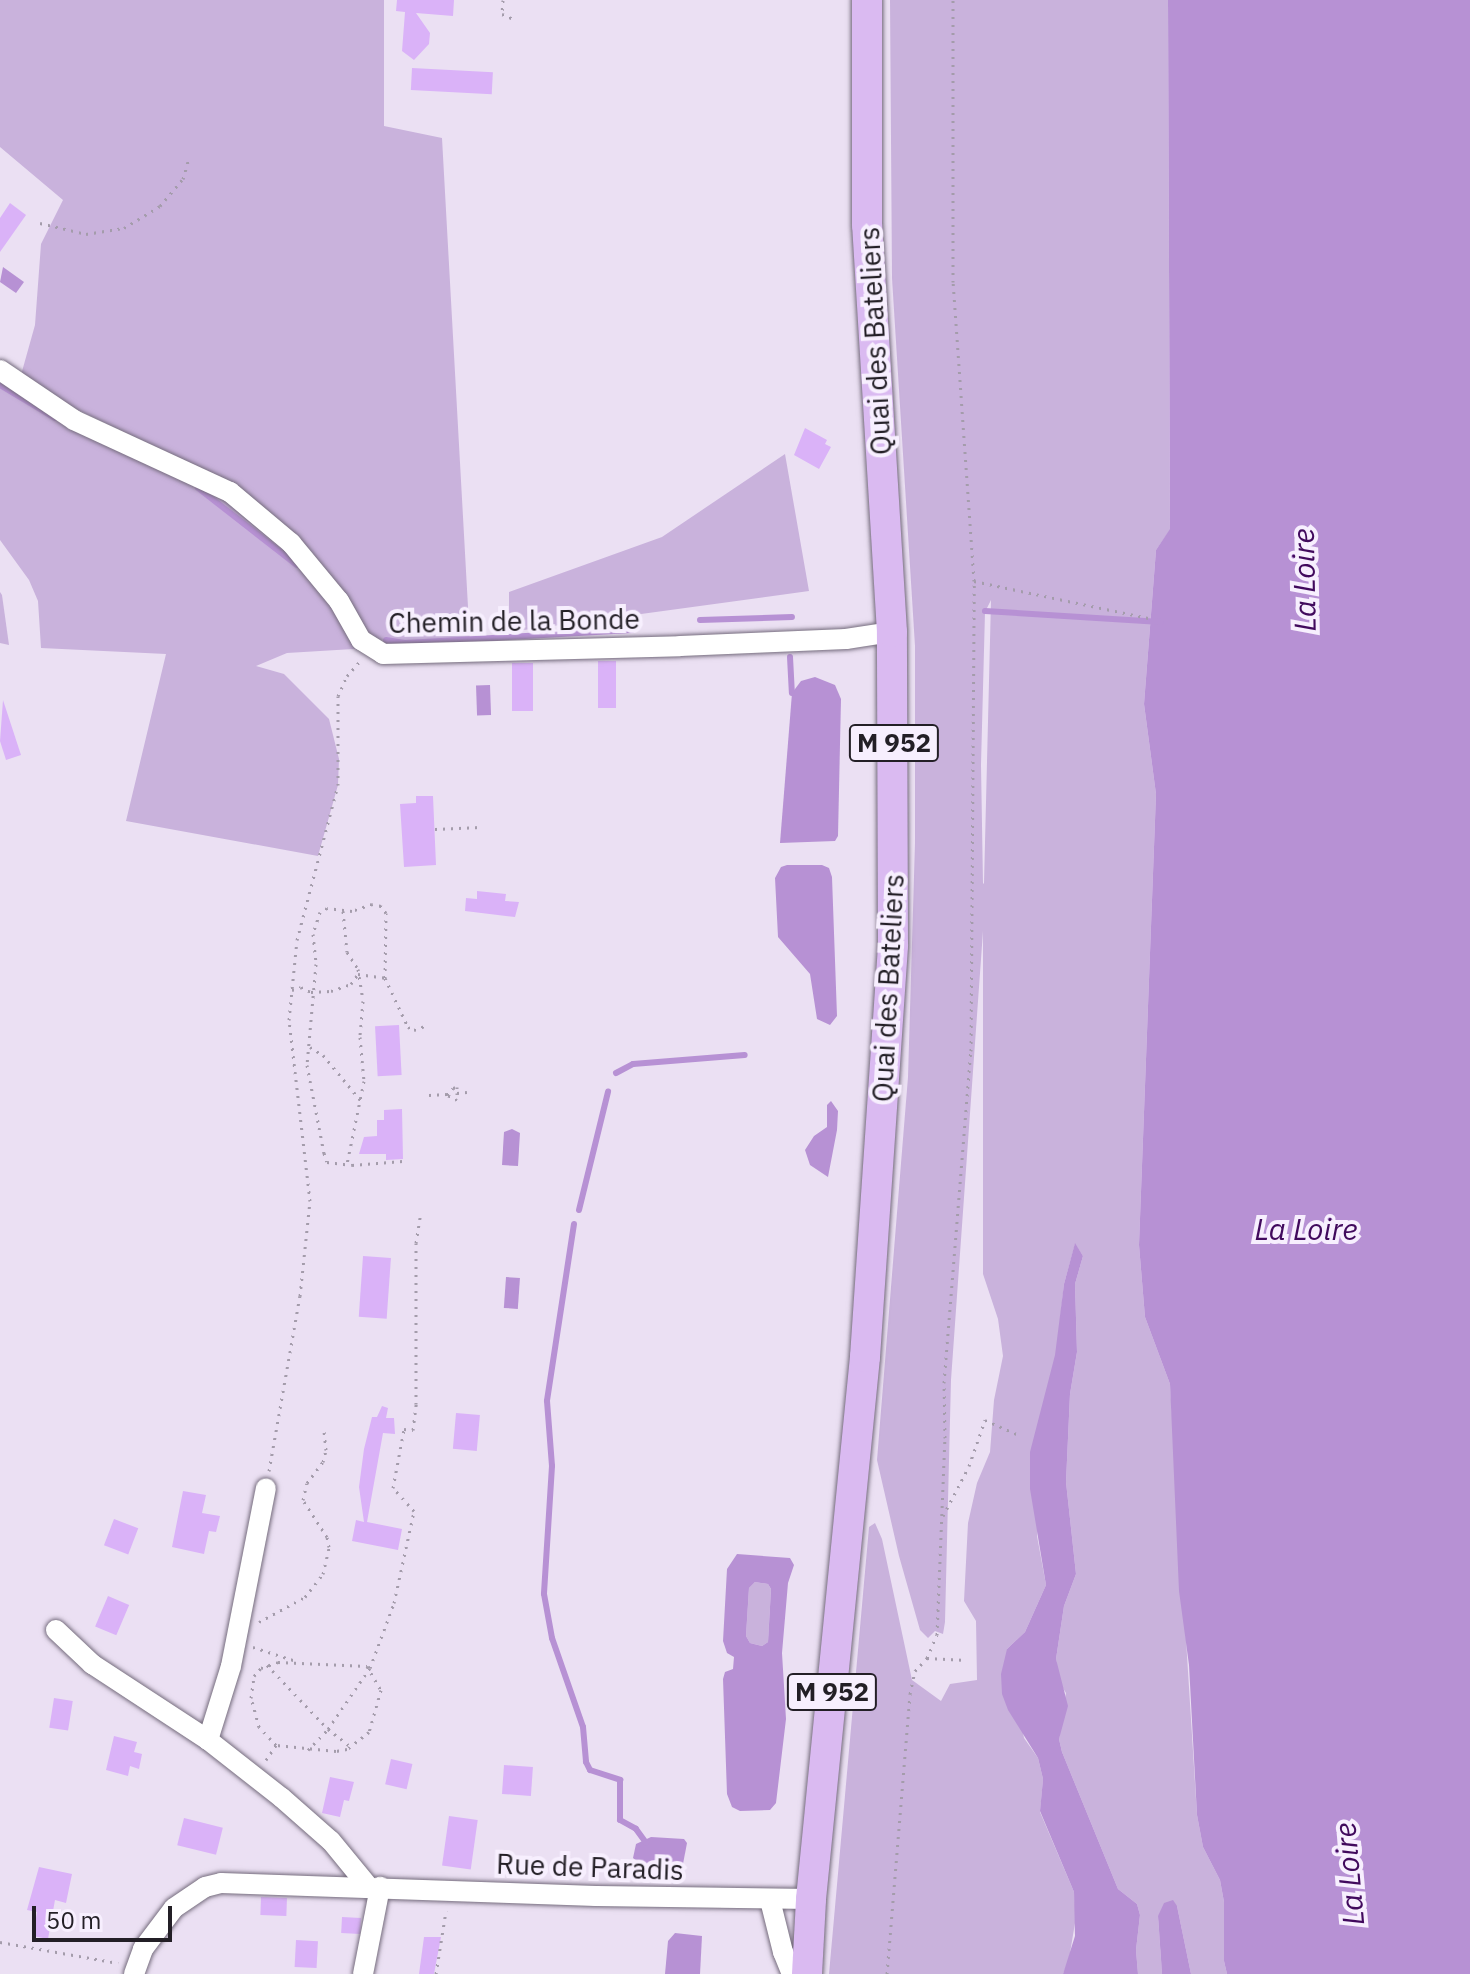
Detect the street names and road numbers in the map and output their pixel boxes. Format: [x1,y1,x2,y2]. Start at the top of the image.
street label: Quai des Bateliers [852,226,898,456]
street label: Chemin de la Bonde [388,602,640,640]
road number: M 952 [848,721,940,765]
street label: Quai des Bateliers [865,873,911,1103]
road number: M 952 [786,1670,878,1714]
street label: Rue de Paradis [496,1847,684,1887]

